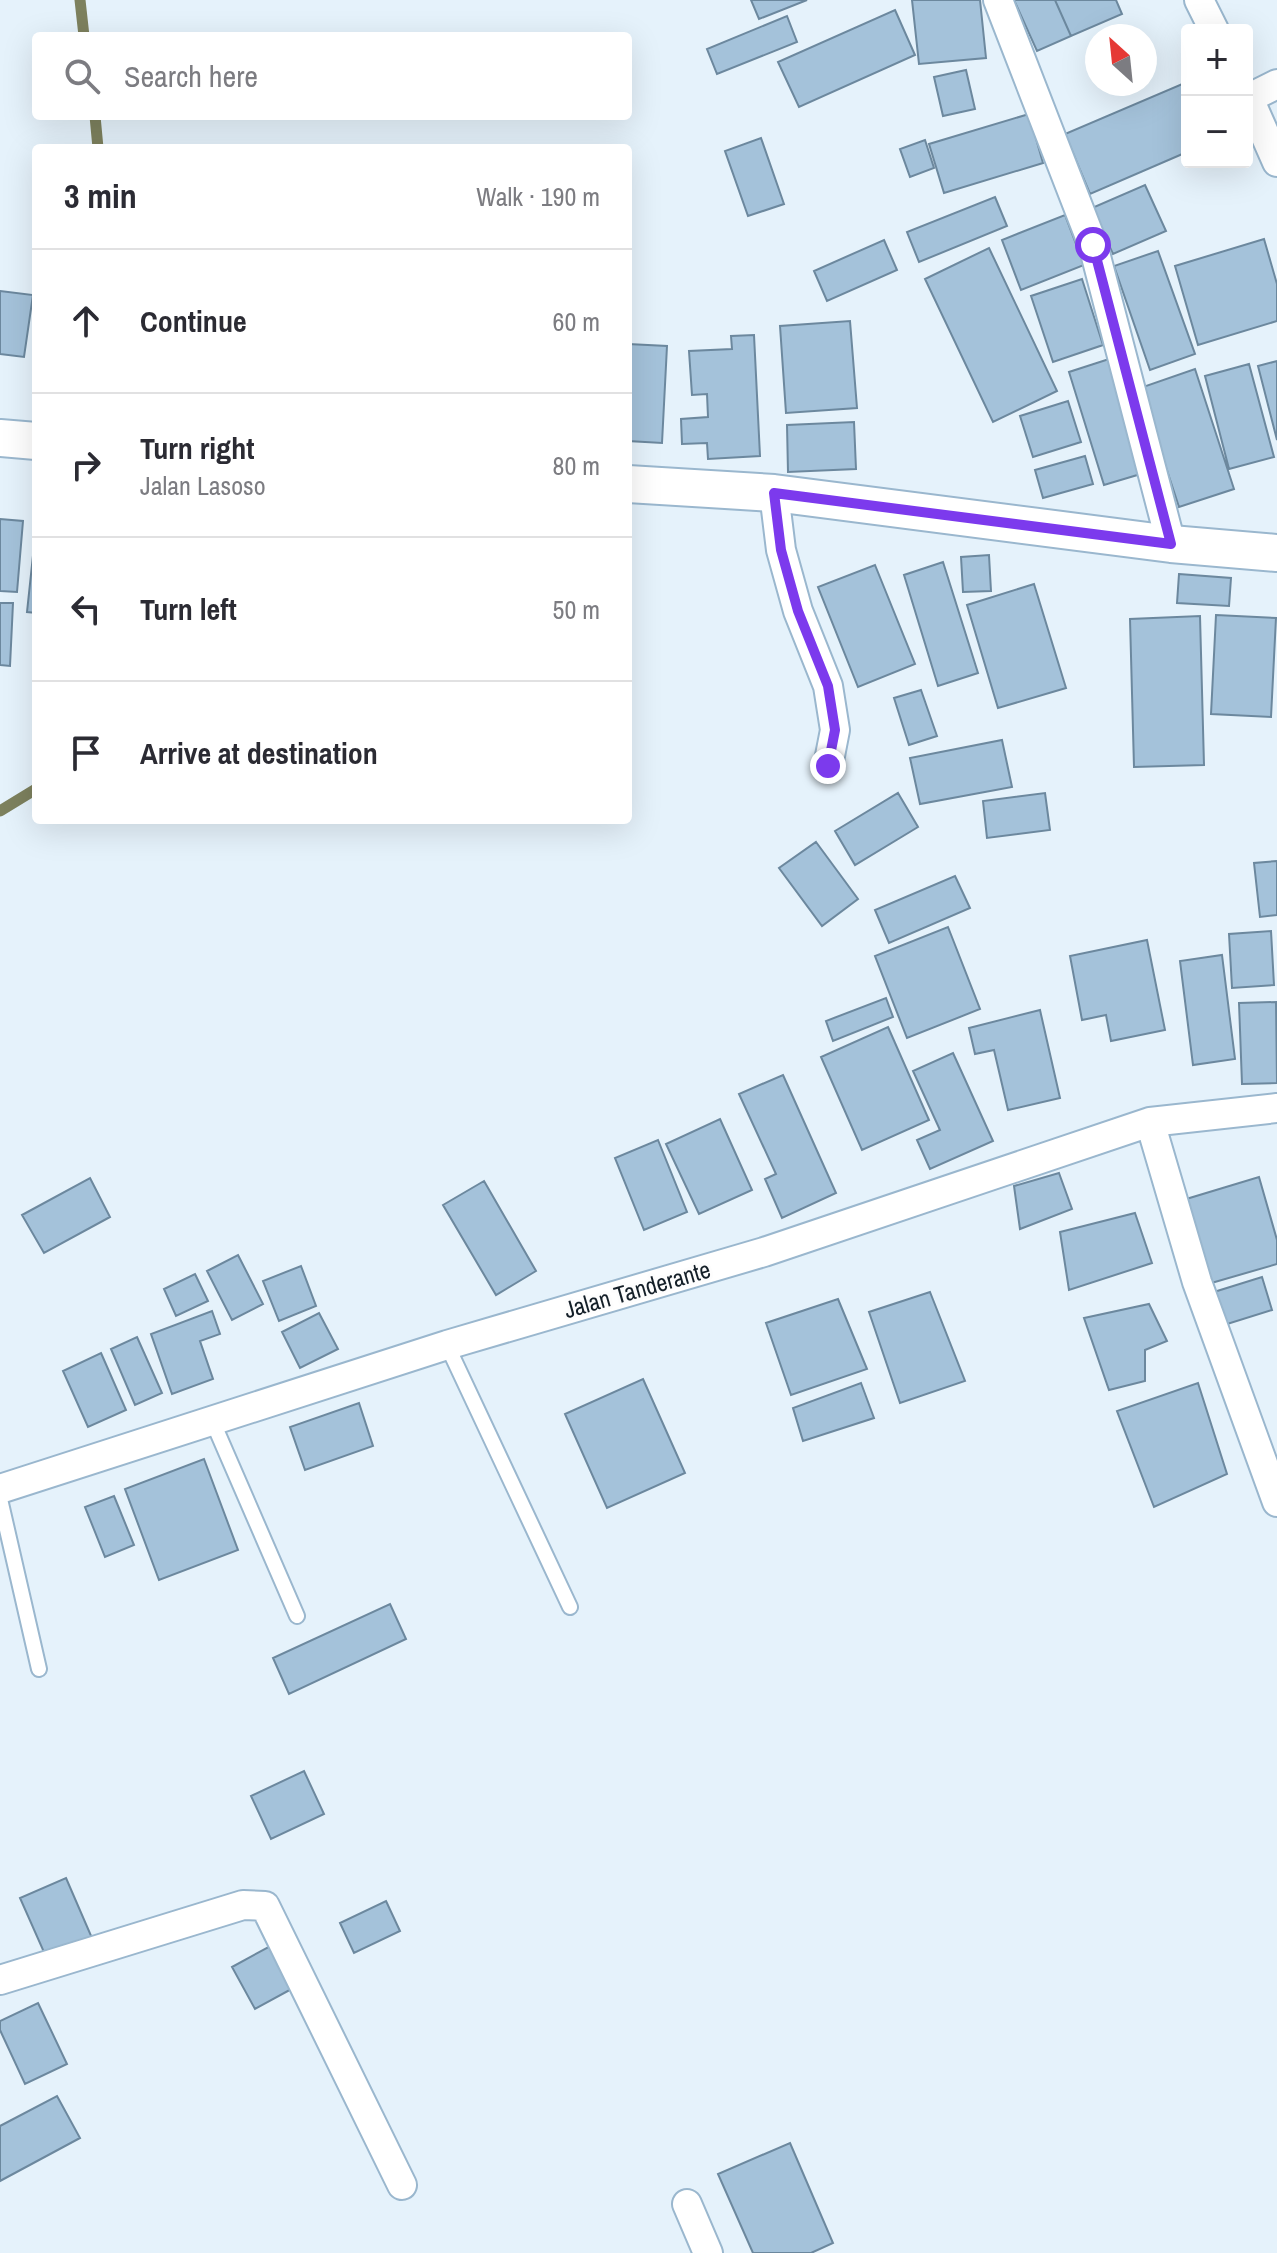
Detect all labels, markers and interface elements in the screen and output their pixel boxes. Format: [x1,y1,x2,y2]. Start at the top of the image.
north arrow [1085,24,1157,96]
map controls [1181,24,1253,168]
button: + [1181,24,1253,96]
search box [32,32,632,120]
icon: search [60,54,104,98]
text: Search here [124,56,258,96]
button: − [1181,96,1253,168]
text: 3 min [64,173,137,219]
text: Walk · 190 m [476,179,600,214]
route start [1075,227,1111,263]
icon: ahead [64,299,108,343]
text: Continue [140,301,247,341]
text: 60 m [553,304,600,339]
text: Turn right [140,428,254,468]
icon: right [64,443,108,487]
text: 80 m [553,448,600,483]
text: Jalan Lasoso [140,468,266,503]
icon: left [64,587,108,631]
text: Turn left [140,589,237,629]
text: 50 m [553,592,600,627]
icon: arrive [64,731,108,775]
text: Arrive at destination [140,733,378,773]
route end [810,748,846,784]
street label: Jalan Tanderante [560,1253,714,1325]

